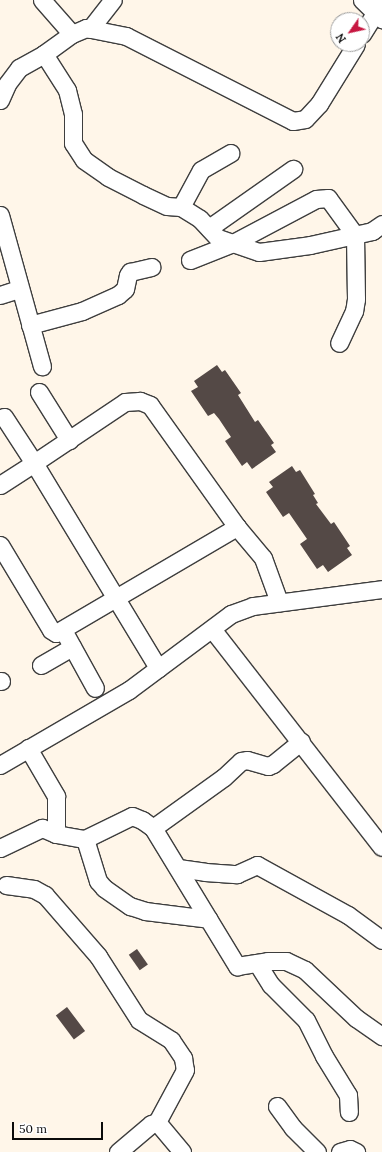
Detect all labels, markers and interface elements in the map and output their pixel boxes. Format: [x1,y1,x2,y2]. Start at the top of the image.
north arrow [330,12,370,52]
text: N [333,31,349,46]
scale bar [14,1114,105,1140]
text: 50 m [19,1121,47,1136]

